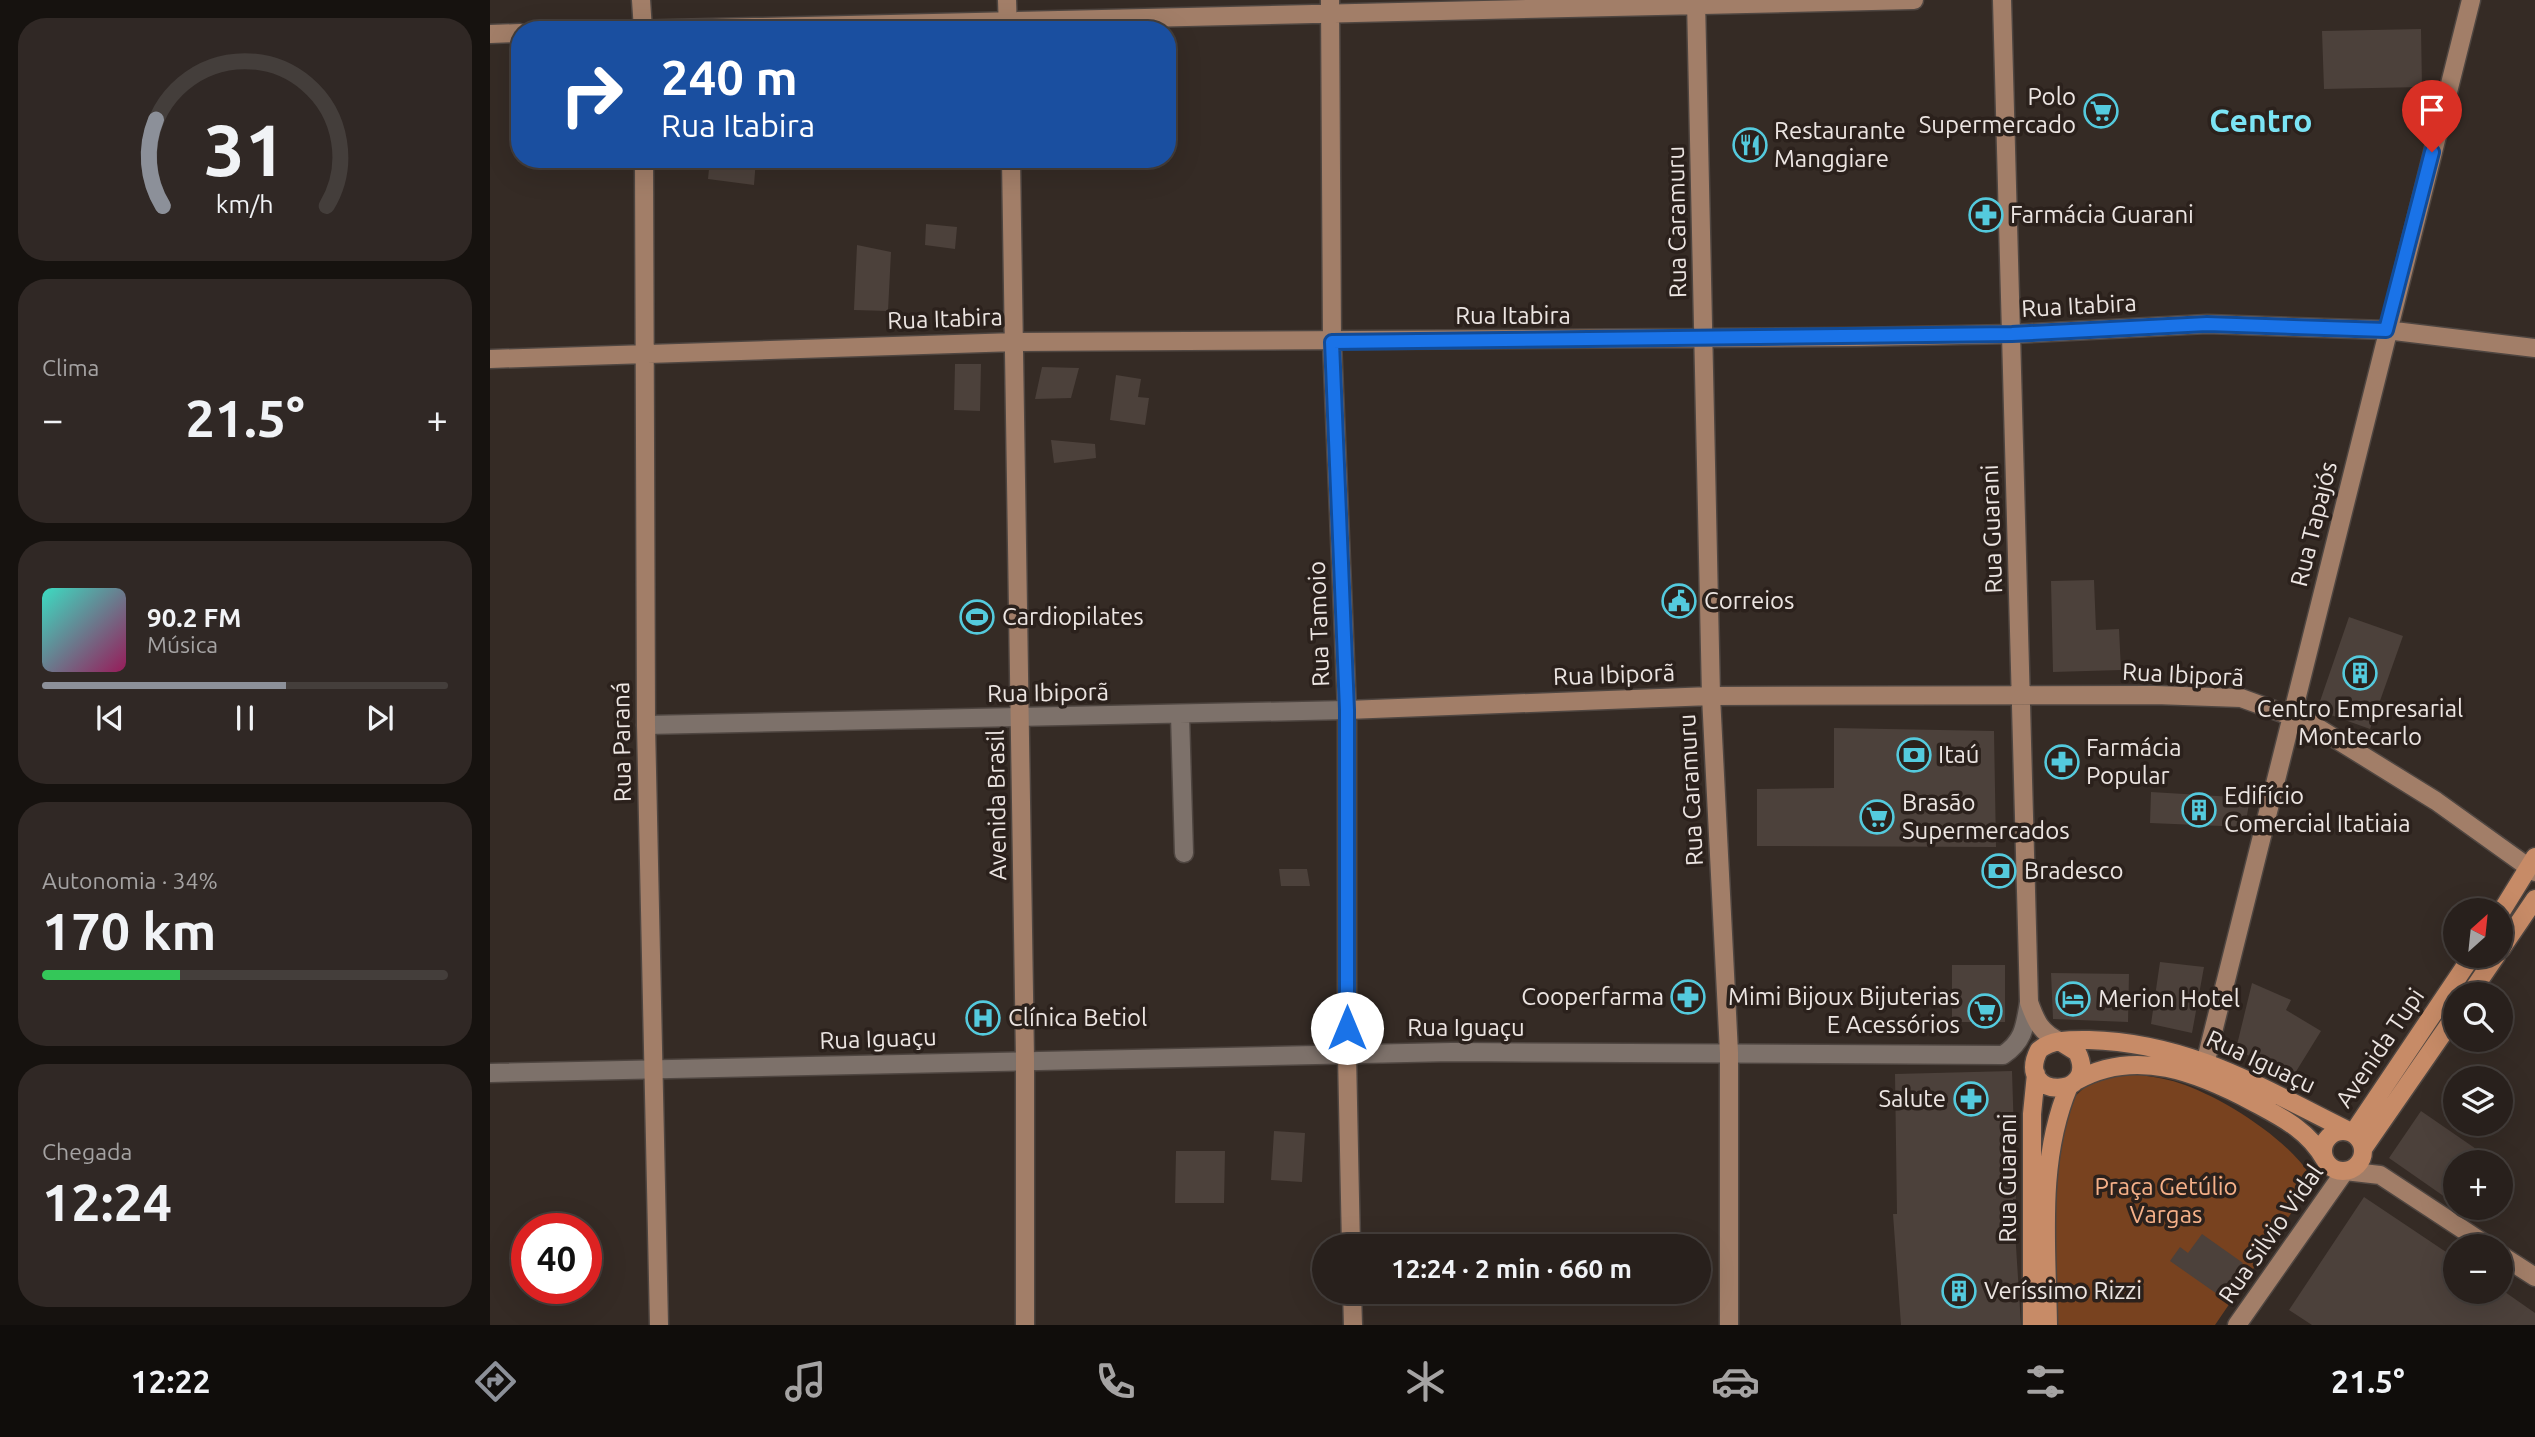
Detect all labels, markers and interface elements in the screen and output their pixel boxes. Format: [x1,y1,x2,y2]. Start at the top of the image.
icon: right [546,49,637,140]
text: 240 m [661,49,798,104]
pin [2402,80,2462,152]
place label: Polo Supermercado [1919,83,2076,138]
icon: arrive [2413,91,2451,129]
supermarket icon: Polo Supermercado [2082,92,2120,130]
district label: Centro [2209,102,2313,138]
text: Rua Itabira [661,107,815,143]
text: 31 [204,108,286,190]
place label: Restaurante Manggiare [1774,117,1906,172]
restaurant icon: Restaurante Manggiare [1731,126,1769,164]
street label: Rua Caramuru [1662,146,1691,298]
text: km/h [216,190,274,218]
pharmacy icon: Farmácia Guarani [1967,196,2005,234]
place label: Farmácia Guarani [2010,201,2194,228]
street label: Rua Itabira [2021,289,2137,322]
street label: Rua Itabira [1455,302,1571,329]
street label: Rua Itabira [887,303,1003,334]
text: Clima [42,355,99,380]
text: 21.5° [185,389,305,447]
text: − [42,398,63,440]
text: + [427,398,448,440]
street label: Rua Tapajós [2285,459,2342,589]
street label: Rua Guarani [1976,464,2007,594]
street label: Rua Tamoio [1303,561,1334,687]
public building icon: Correios [1660,582,1698,620]
place label: Correios [1704,587,1794,614]
sports icon: Cardiopilates [958,598,996,636]
text: 90.2 FM [147,603,241,632]
place label: Cardiopilates [1002,603,1144,630]
text: Música [147,632,218,657]
building icon: Centro Empresarial Montecarlo [2341,654,2379,692]
street label: Rua Ibiporã [2121,658,2245,691]
street label: Rua Ibiporã [1553,659,1675,690]
street label: Rua Ibiporã [987,678,1109,707]
street label: Rua Paraná [607,682,636,802]
place label: Centro Empresarial Montecarlo [2257,695,2463,750]
icon: previous [91,699,129,737]
icon: pause [226,699,264,737]
icon: next [361,699,399,737]
street label: Rua Caramuru [1673,713,1708,867]
street label: Avenida Brasil [982,729,1011,881]
place label: Farmácia Popular [2086,734,2182,789]
bank icon: Itaú [1895,736,1933,774]
place label: Itaú [1938,741,1980,768]
pharmacy icon: Farmácia Popular [2043,743,2081,781]
place label: Edifício Comercial Itatiaia [2224,782,2411,837]
place label: Brasão Supermercados [1902,789,2070,844]
building icon: Edifício Comercial Itatiaia [2180,791,2218,829]
supermarket icon: Brasão Supermercados [1858,798,1896,836]
bank icon: Bradesco [1980,852,2018,890]
place label: Bradesco [2024,857,2123,884]
text: Autonomia · 34% [42,868,218,893]
north arrow [2443,898,2513,968]
map controls [2443,898,2513,1304]
text: 170 km [42,902,216,960]
pharmacy icon: Cooperfarma [1669,978,1707,1016]
hotel icon: Merion Hotel [2054,980,2092,1018]
button: search [2443,982,2513,1052]
place label: Cooperfarma [1521,983,1664,1010]
place label: Mimi Bijoux Bijuterias E Acessórios [1728,983,1960,1038]
street label: Avenida Tupi [2330,983,2429,1112]
place label: Merion Hotel [2098,985,2240,1012]
position arrow [1310,991,1384,1065]
supermarket icon: Mimi Bijoux Bijuterias E Acessórios [1966,992,2004,1030]
hospital icon: Clínica Betiol [964,999,1002,1037]
place label: Clínica Betiol [1008,1004,1147,1031]
street label: Rua Iguaçu [1407,1014,1525,1041]
street label: Rua Iguaçu [819,1023,937,1054]
street label: Rua Iguaçu [2202,1025,2320,1099]
button: layers [2443,1066,2513,1136]
pharmacy icon: Salute [1952,1080,1990,1118]
place label: Salute [1878,1085,1946,1112]
street label: Rua Guarani [1994,1113,2021,1243]
text: Chegada [42,1139,132,1164]
button: + [2443,1150,2513,1220]
street label: Rua Silvio Vidal [2213,1159,2328,1308]
text: 12:24 [42,1173,172,1231]
park label: Praça Getúlio Vargas [2094,1173,2238,1228]
speed limit sign: 40 [511,1213,602,1304]
button: − [2443,1234,2513,1304]
text: 12:24 · 2 min · 660 m [1391,1254,1632,1283]
building icon: Veríssimo Rizzi [1940,1272,1978,1310]
place label: Veríssimo Rizzi [1984,1277,2142,1304]
icon: directions [471,1357,520,1406]
icon: music [781,1357,830,1406]
icon: phone [1091,1357,1140,1406]
icon: climate [1401,1357,1450,1406]
icon: car [1711,1357,1760,1406]
icon: filters [2021,1357,2070,1406]
text: 12:22 [130,1363,211,1399]
text: 21.5° [2331,1363,2404,1399]

